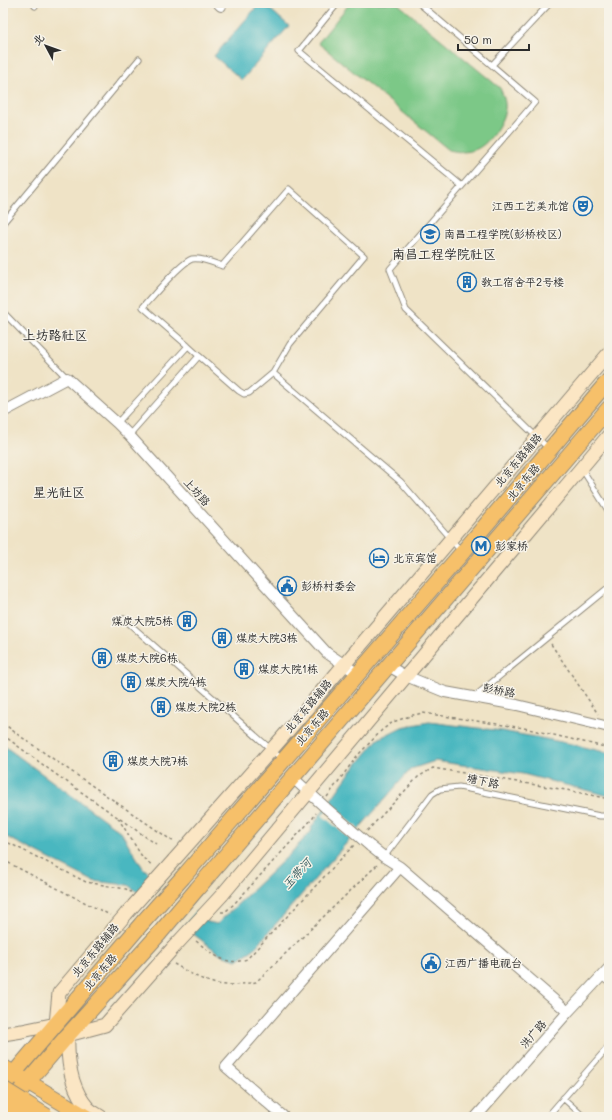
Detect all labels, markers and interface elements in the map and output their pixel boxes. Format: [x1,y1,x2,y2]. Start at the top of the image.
north arrow [26,26,66,66]
scale bar [458,26,529,52]
text: 北 [29,30,47,48]
text: 50 m [464,31,492,47]
theatre icon: 江西工艺美术馆 [572,195,594,217]
place label: 江西工艺美术馆 [492,198,569,213]
school or university icon: 南昌工程学院(彭桥校区) [419,223,441,245]
place label: 南昌工程学院(彭桥校区) [444,226,562,241]
district label: 南昌工程学院社区 [392,245,496,262]
building icon: 教工宿舍平2号楼 [456,271,478,293]
place label: 教工宿舍平2号楼 [481,274,564,289]
district label: 上坊路社区 [22,326,88,343]
street label: 北京东路辅路 [492,430,544,490]
street label: 北京东路 [504,461,542,503]
street label: 上坊路 [181,474,214,509]
district label: 星光社区 [33,483,85,500]
metro station icon: 彭家桥 [470,535,492,557]
place label: 彭家桥 [495,538,528,553]
hotel icon: 北京宾馆 [368,547,390,569]
place label: 北京宾馆 [393,550,437,565]
public building icon: 彭桥村委会 [276,575,298,597]
place label: 彭桥村委会 [301,578,356,593]
building icon: 煤炭大院5栋 [176,610,198,632]
place label: 煤炭大院5栋 [112,613,173,628]
building icon: 煤炭大院3栋 [211,627,233,649]
place label: 煤炭大院3栋 [236,630,297,645]
building icon: 煤炭大院6栋 [91,647,113,669]
place label: 煤炭大院6栋 [116,650,178,665]
building icon: 煤炭大院1栋 [233,658,255,680]
place label: 煤炭大院1栋 [258,661,318,676]
building icon: 煤炭大院4栋 [120,671,142,693]
place label: 煤炭大院4栋 [145,674,206,689]
street label: 北京东路辅路 [282,676,334,736]
street label: 彭桥路 [481,679,517,700]
building icon: 煤炭大院2栋 [150,696,172,718]
place label: 煤炭大院2栋 [175,699,236,714]
street label: 北京东路 [293,706,331,748]
building icon: 煤炭大院7栋 [102,750,124,772]
place label: 煤炭大院7栋 [127,753,188,768]
street label: 塘下路 [465,770,501,791]
water label: 玉带河 [278,853,316,892]
street label: 北京东路辅路 [69,920,121,980]
street label: 北京东路 [81,951,119,993]
public building icon: 江西广播电视台 [420,952,442,974]
place label: 江西广播电视台 [445,955,522,970]
street label: 洪广路 [516,1016,549,1051]

